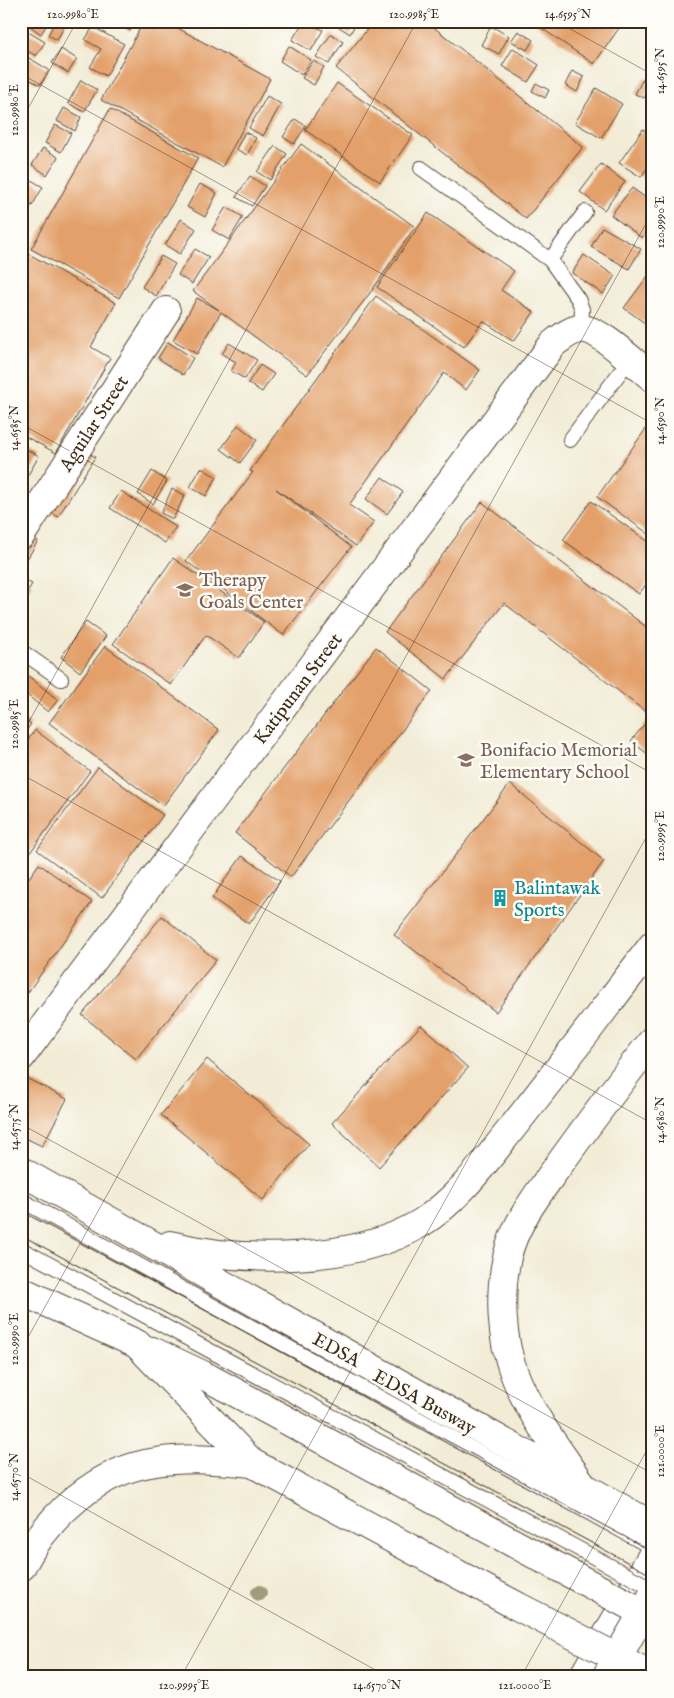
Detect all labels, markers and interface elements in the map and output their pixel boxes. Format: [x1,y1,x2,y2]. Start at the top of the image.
text: 120.9980°E [47,7,99,22]
text: 120.9985°E [389,7,439,22]
text: 14.6595°N [545,7,592,22]
text: 14.6595°N [653,47,668,94]
text: 120.9980°E [7,84,22,136]
text: 120.9990°E [653,196,668,248]
street label: Aguilar Street [54,371,135,478]
text: 14.6590°N [653,396,668,445]
text: 14.6585°N [7,404,22,451]
place label: Therapy Goals Center [199,569,303,615]
school or university icon: Therapy Goals Center [175,580,195,600]
street label: Katipunan Street [249,628,349,750]
text: 120.9985°E [7,699,22,749]
place label: Bonifacio Memorial Elementary School [480,739,638,785]
school or university icon: Bonifacio Memorial Elementary School [456,750,476,770]
text: 120.9995°E [653,811,668,861]
place label: Balintawak Sports [514,877,601,923]
building icon: Balintawak Sports [490,888,510,908]
text: 14.6580°N [653,1096,668,1144]
text: 14.6575°N [7,1103,22,1150]
text: 120.9990°E [7,1313,22,1365]
street label: EDSA [308,1328,365,1374]
street label: EDSA Busway [368,1365,480,1441]
text: 121.0000°E [653,1425,668,1477]
text: 14.6570°N [7,1452,22,1501]
text: 120.9995°E [159,1678,209,1693]
text: 14.6570°N [353,1678,402,1693]
text: 121.0000°E [499,1678,551,1693]

